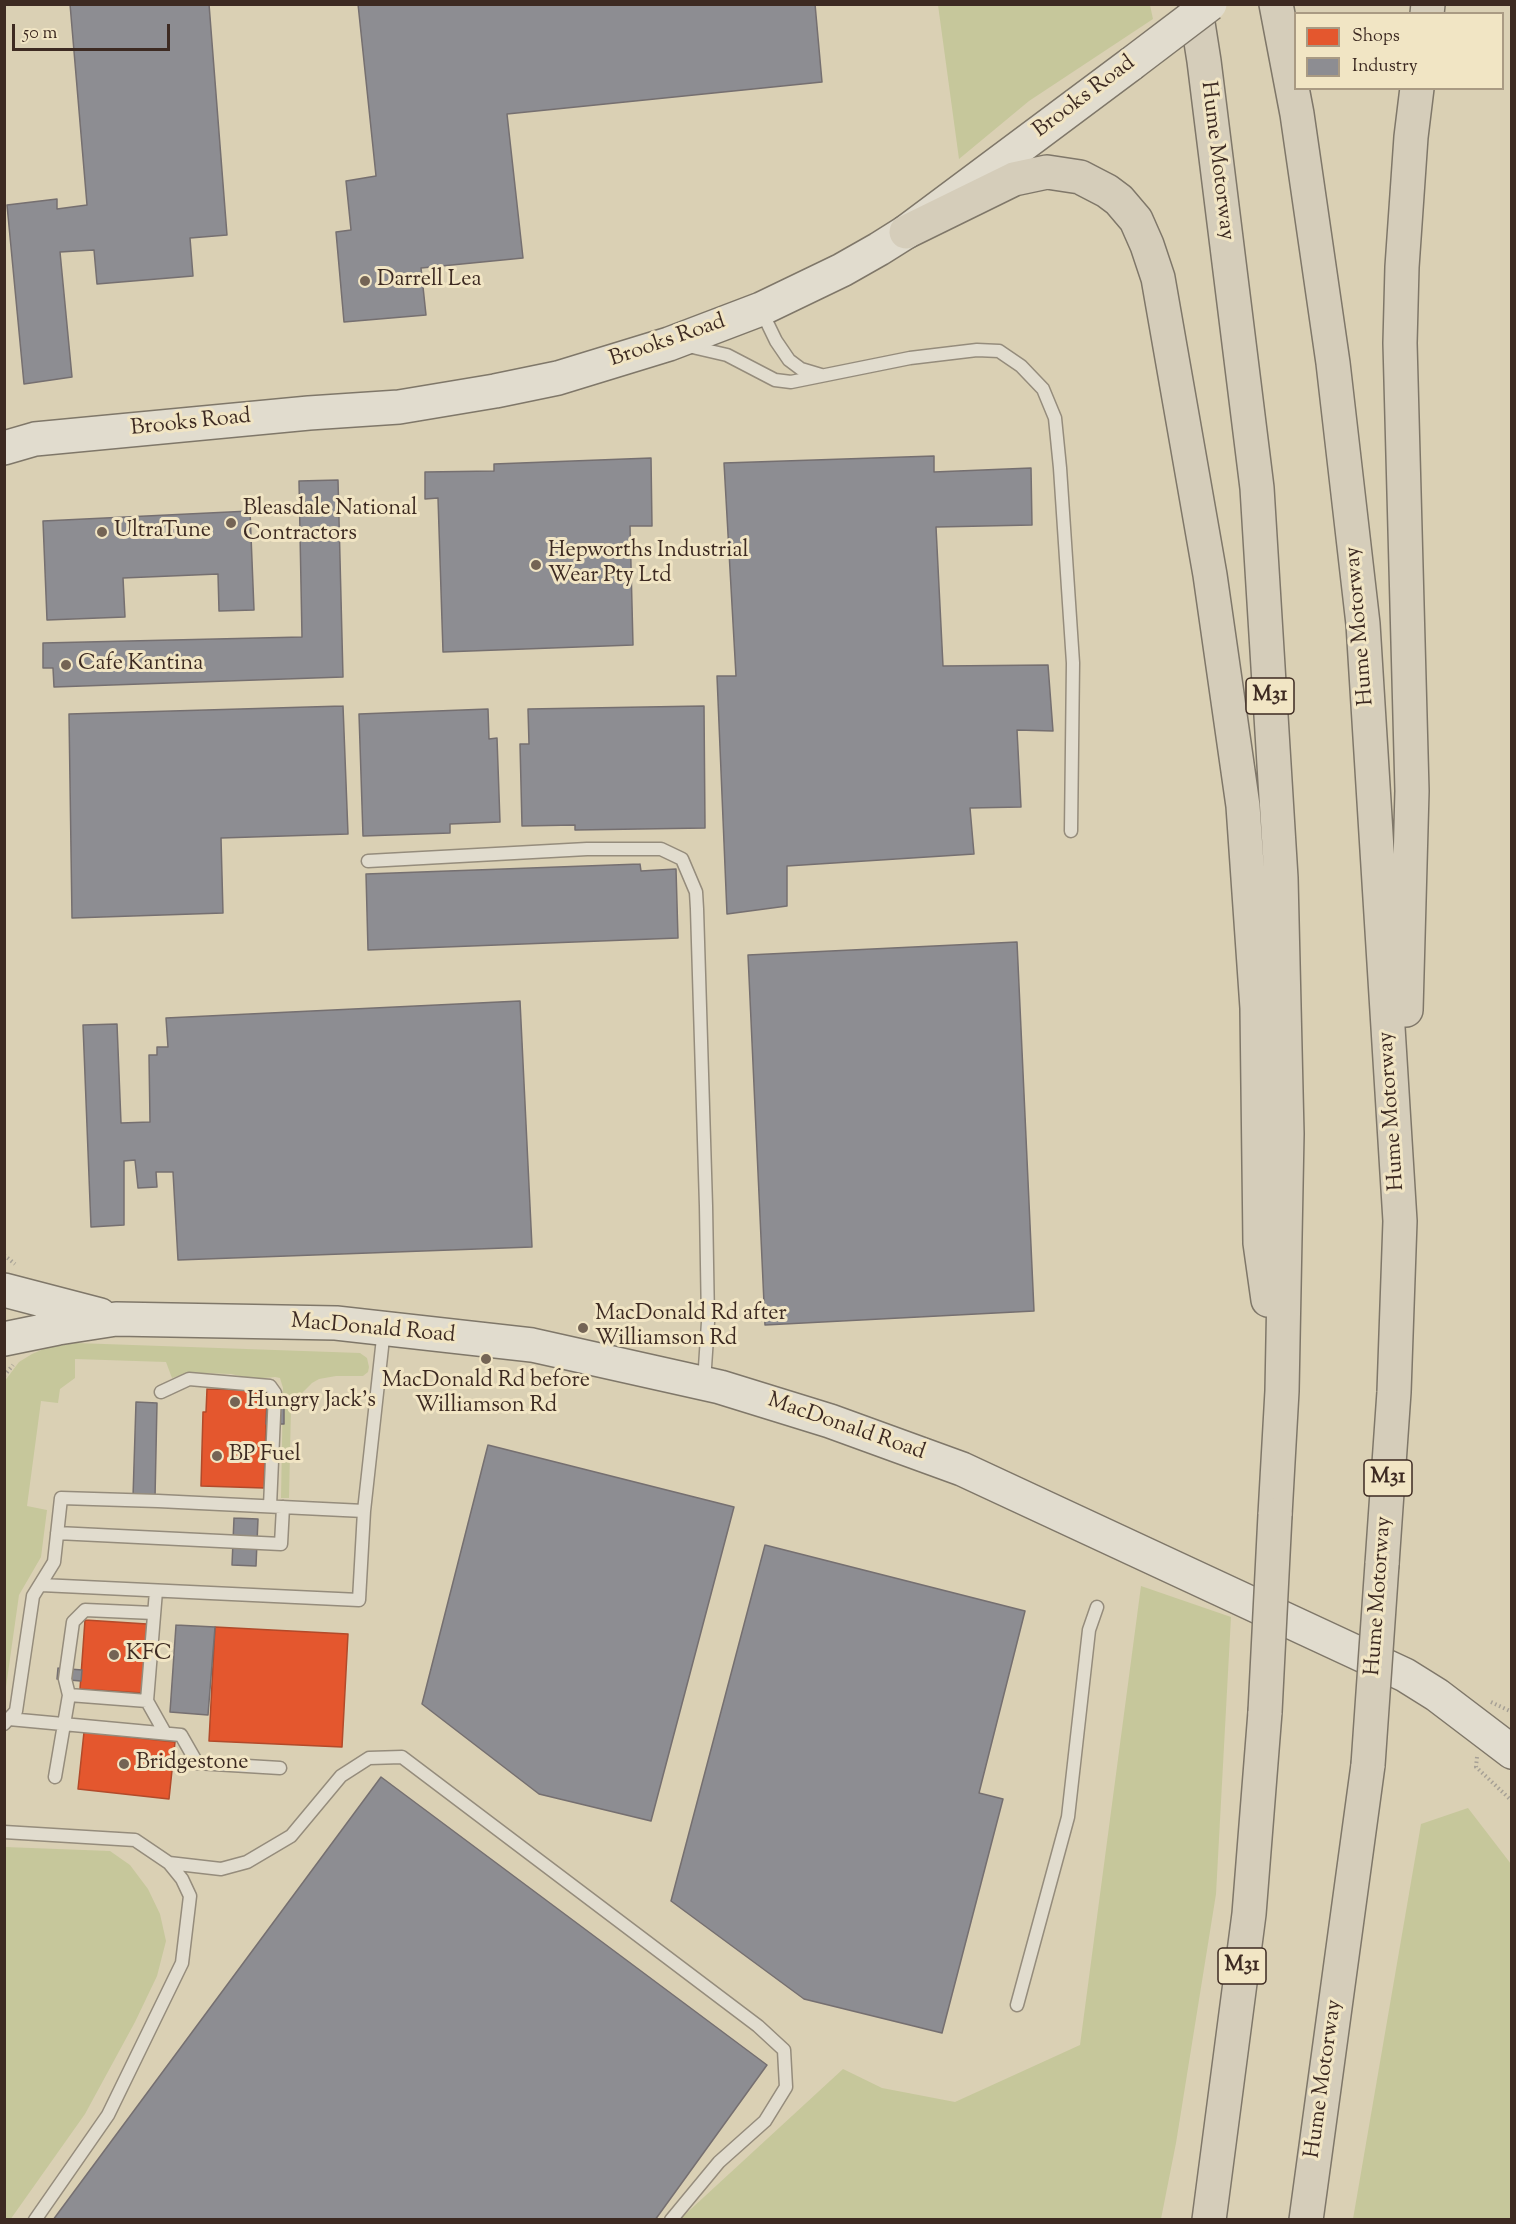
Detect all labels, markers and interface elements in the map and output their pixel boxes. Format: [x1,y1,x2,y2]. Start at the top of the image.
scale bar [15,12,172,50]
legend [1294,12,1504,90]
text: 50 m [23,21,57,47]
text: Shops [1352,24,1400,50]
street label: Brooks Road [1029,51,1141,145]
text: Industry [1352,54,1418,80]
street label: Hume Motorway [1193,80,1239,242]
place label: Darrell Lea [377,268,482,294]
marker: Darrell Lea [358,274,372,288]
street label: Brooks Road [607,310,729,374]
street label: Brooks Road [130,405,252,443]
place label: Bleasdale National Contractors [243,497,417,548]
marker: Bleasdale National Contractors [224,516,238,530]
place label: UltraTune [114,519,211,545]
marker: UltraTune [95,525,109,539]
place label: Hepworths Industrial Wear Pty Ltd [548,539,749,590]
street label: Hume Motorway [1341,545,1381,707]
marker: Hepworths Industrial Wear Pty Ltd [529,558,543,572]
place label: Cafe Kantina [78,652,203,678]
marker: Cafe Kantina [59,658,73,672]
road number: M31 [1246,678,1294,714]
street label: Hume Motorway [1374,1030,1412,1192]
place label: MacDonald Rd after Williamson Rd [595,1302,787,1354]
street label: MacDonald Road [290,1310,456,1350]
marker: MacDonald Rd after Williamson Rd [576,1321,590,1335]
marker: MacDonald Rd before Williamson Rd [479,1352,493,1366]
place label: MacDonald Rd before Williamson Rd [382,1369,590,1420]
place label: Hungry Jack's [247,1389,376,1415]
street label: MacDonald Road [764,1389,928,1467]
marker: Hungry Jack's [228,1395,242,1409]
place label: BP Fuel [229,1443,301,1469]
marker: BP Fuel [210,1449,224,1463]
road number: M31 [1364,1460,1412,1496]
street label: Hume Motorway [1361,1515,1399,1677]
place label: KFC [126,1642,172,1668]
marker: KFC [107,1648,121,1662]
place label: Bridgestone [136,1751,249,1777]
marker: Bridgestone [117,1757,131,1771]
road number: M31 [1218,1948,1266,1984]
street label: Hume Motorway [1301,1998,1349,2160]

